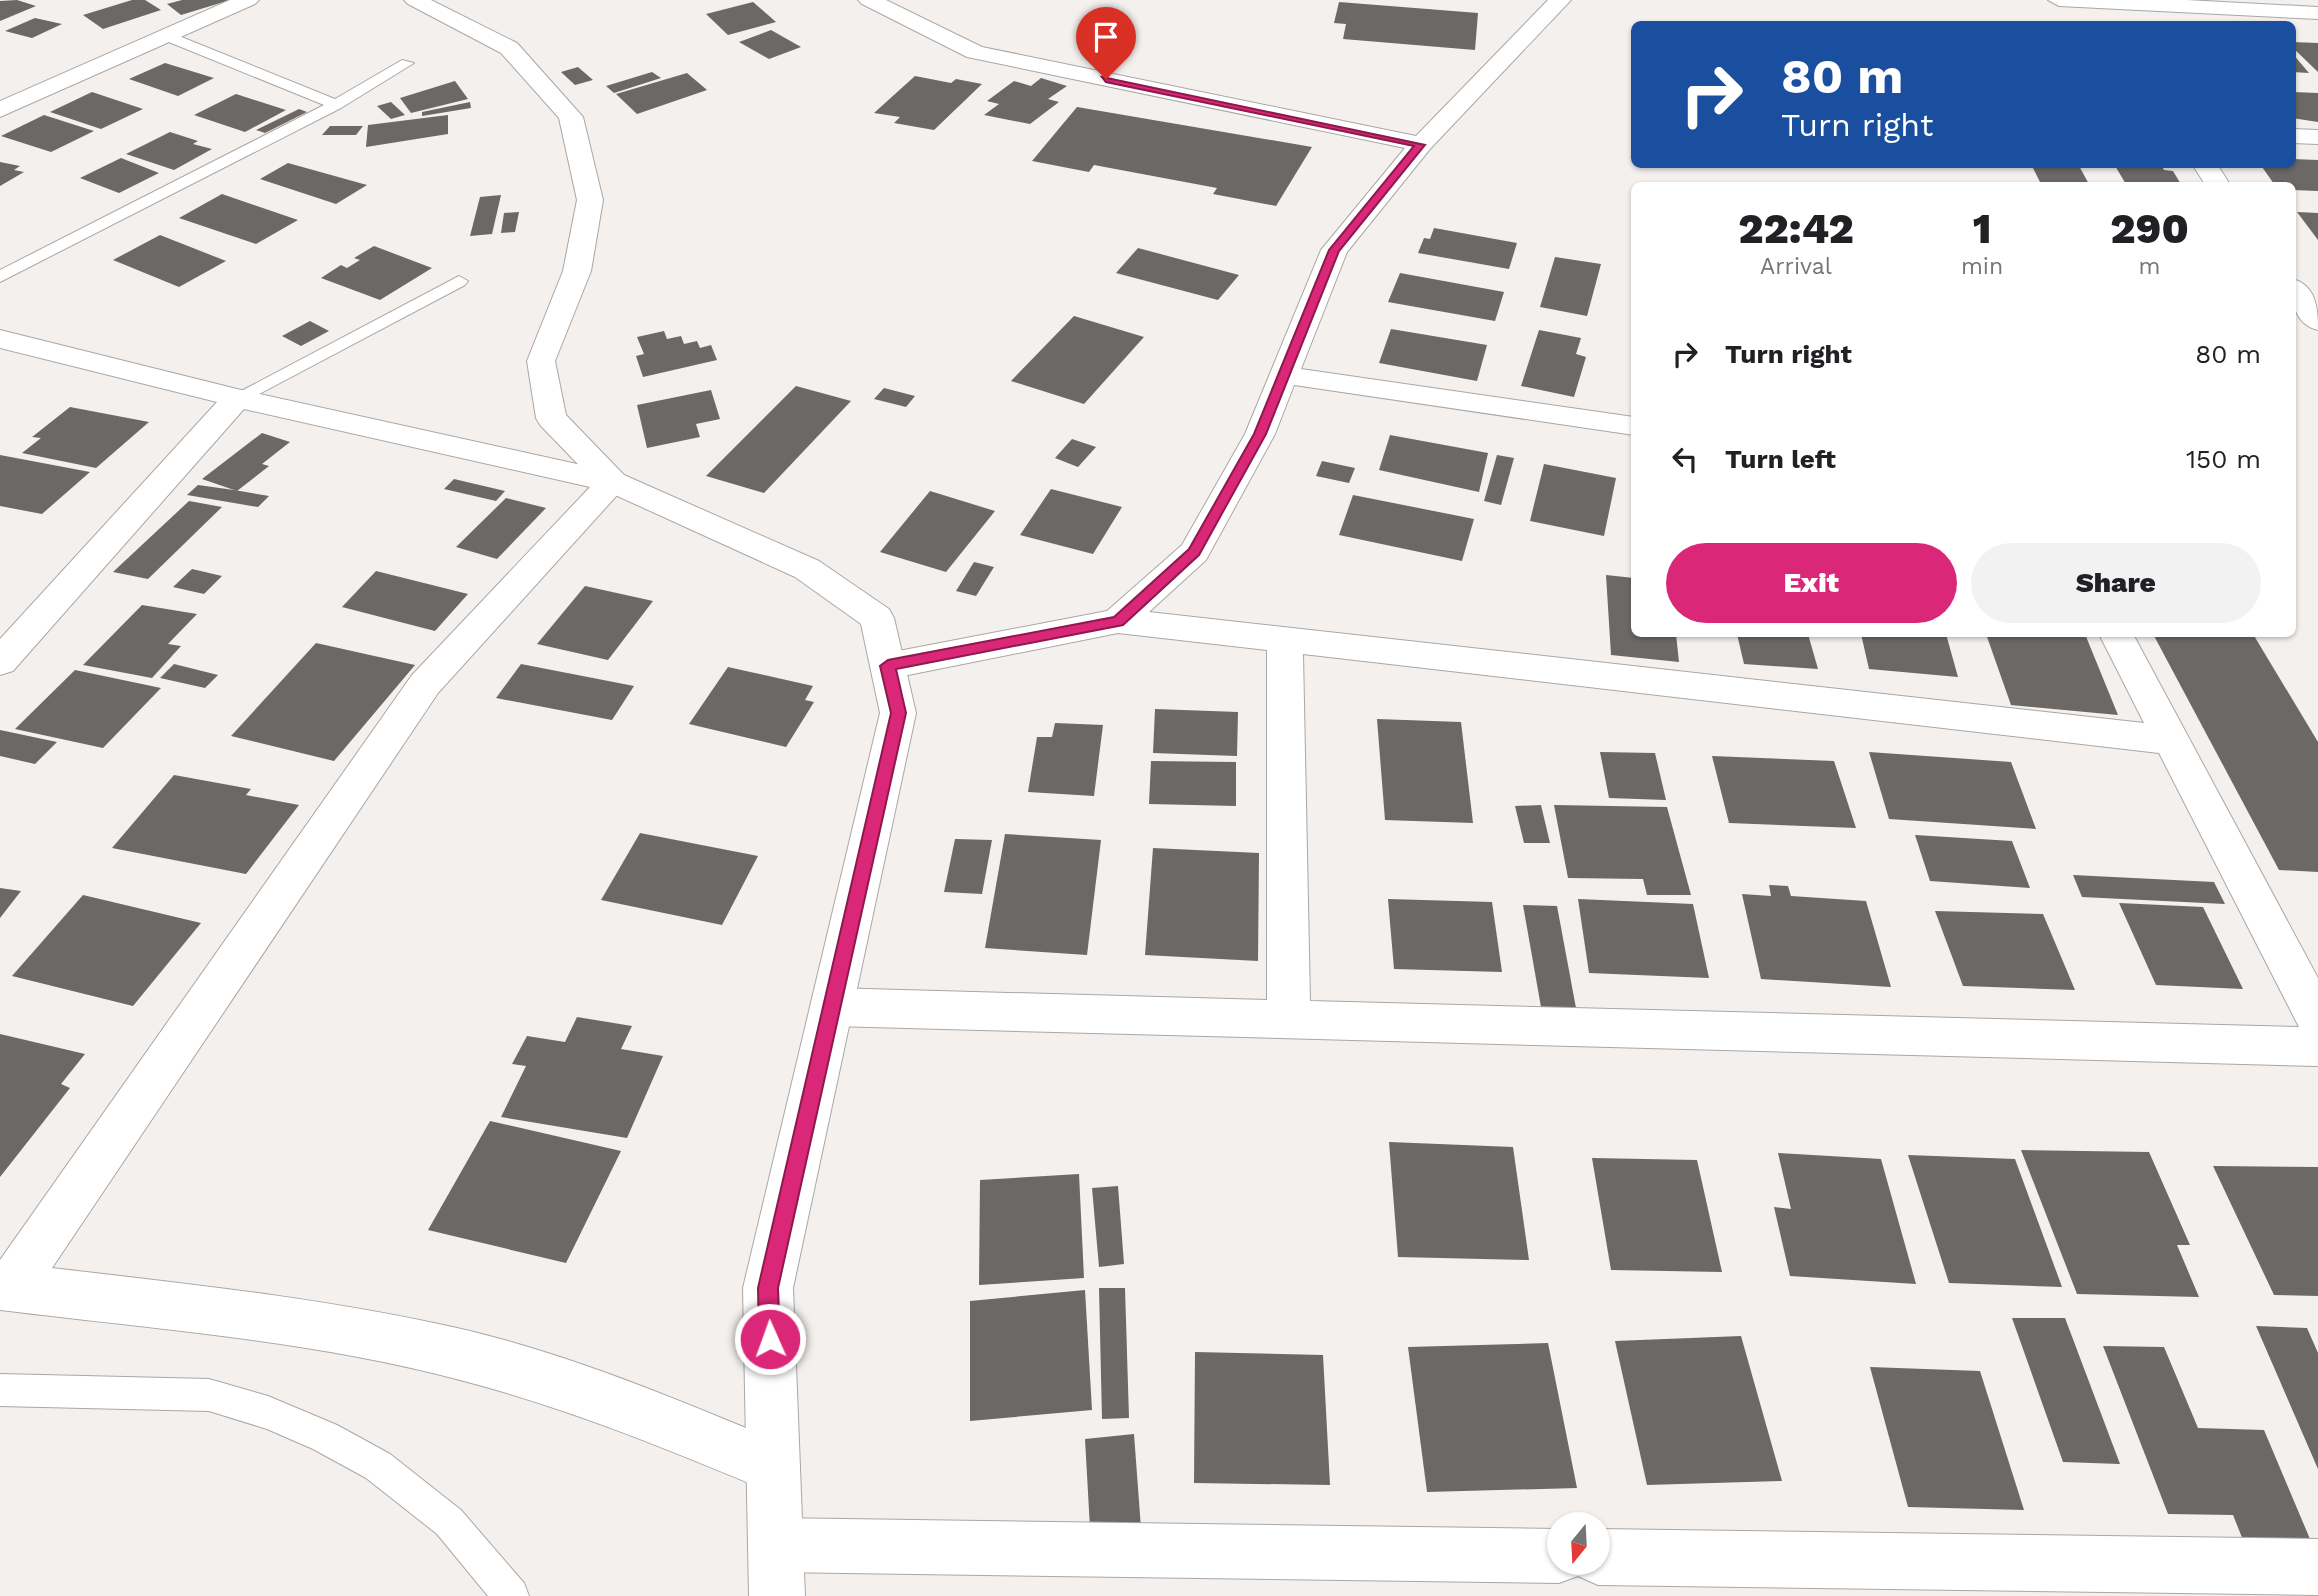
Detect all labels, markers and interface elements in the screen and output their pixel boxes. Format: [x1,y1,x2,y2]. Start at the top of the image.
pin [1076,7,1136,79]
icon: arrive [1087,18,1125,56]
text: 80 m [1781,47,1903,105]
icon: right [1666,49,1757,140]
text: Turn right [1781,106,1933,144]
text: 22:42 [1738,204,1854,253]
text: 1 [1973,204,1991,253]
text: 290 [2110,204,2189,253]
text: Arrival [1760,253,1832,280]
text: min [1961,253,2003,280]
text: m [2139,253,2161,280]
icon: right [1666,335,1704,373]
text: Turn right [1725,339,1852,369]
text: 80 m [2195,339,2261,369]
icon: left [1666,440,1704,478]
text: Turn left [1725,444,1836,474]
text: 150 m [2186,444,2261,474]
button: Exit [1666,543,1957,623]
button: Share [1971,543,2261,623]
position arrow [733,1302,807,1376]
north arrow [1547,1512,1610,1575]
map controls [1547,1512,1610,1575]

